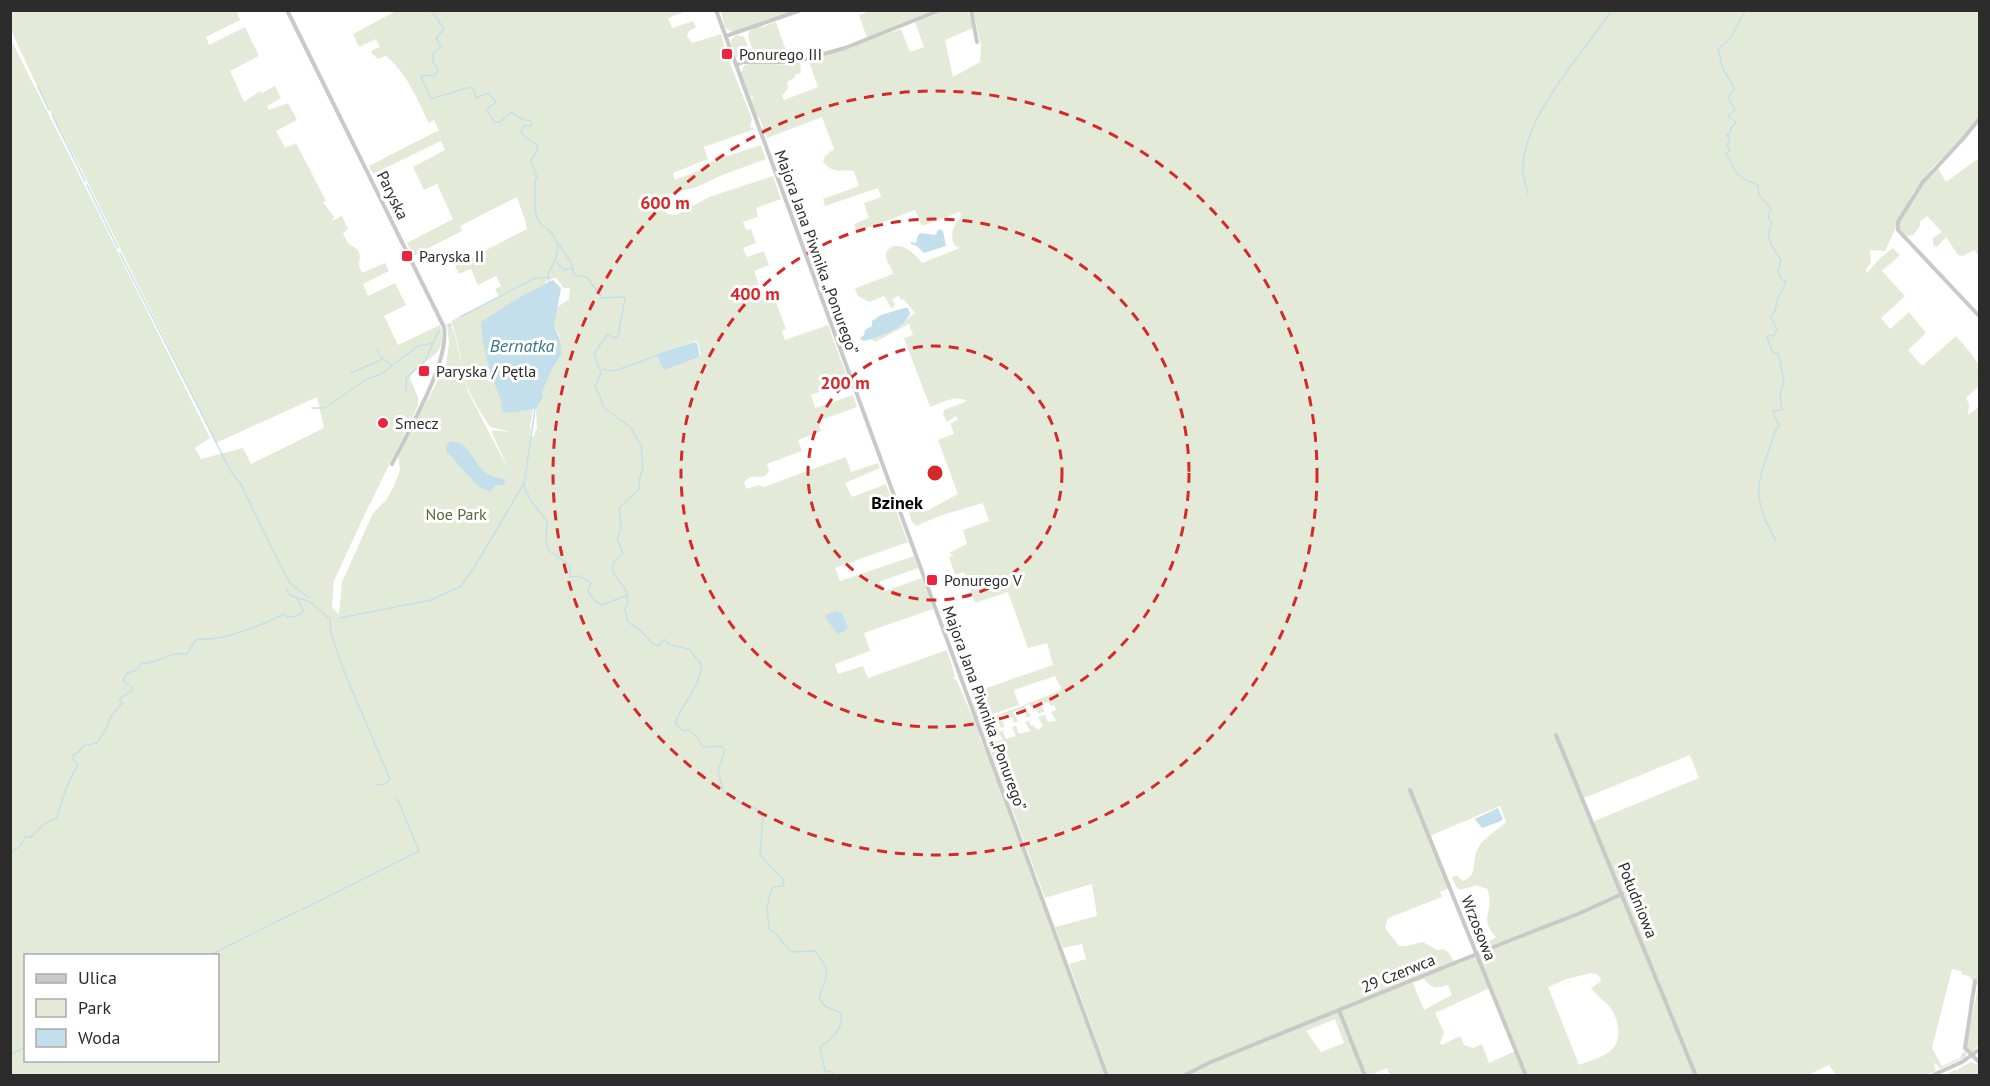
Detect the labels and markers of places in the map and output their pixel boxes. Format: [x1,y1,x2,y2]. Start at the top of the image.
place label: Ponurego III [739,44,822,64]
marker: Ponurego III [720,47,734,61]
place label: Paryska II [419,246,484,266]
marker: Paryska II [400,249,414,263]
place label: Paryska / Pętla [436,361,536,381]
marker: Paryska / Pętla [417,364,431,378]
place label: Smecz [395,413,439,433]
marker: Smecz [376,416,390,430]
centre of rings [925,463,945,483]
place label: Ponurego V [944,570,1023,590]
marker: Ponurego V [925,573,939,587]

